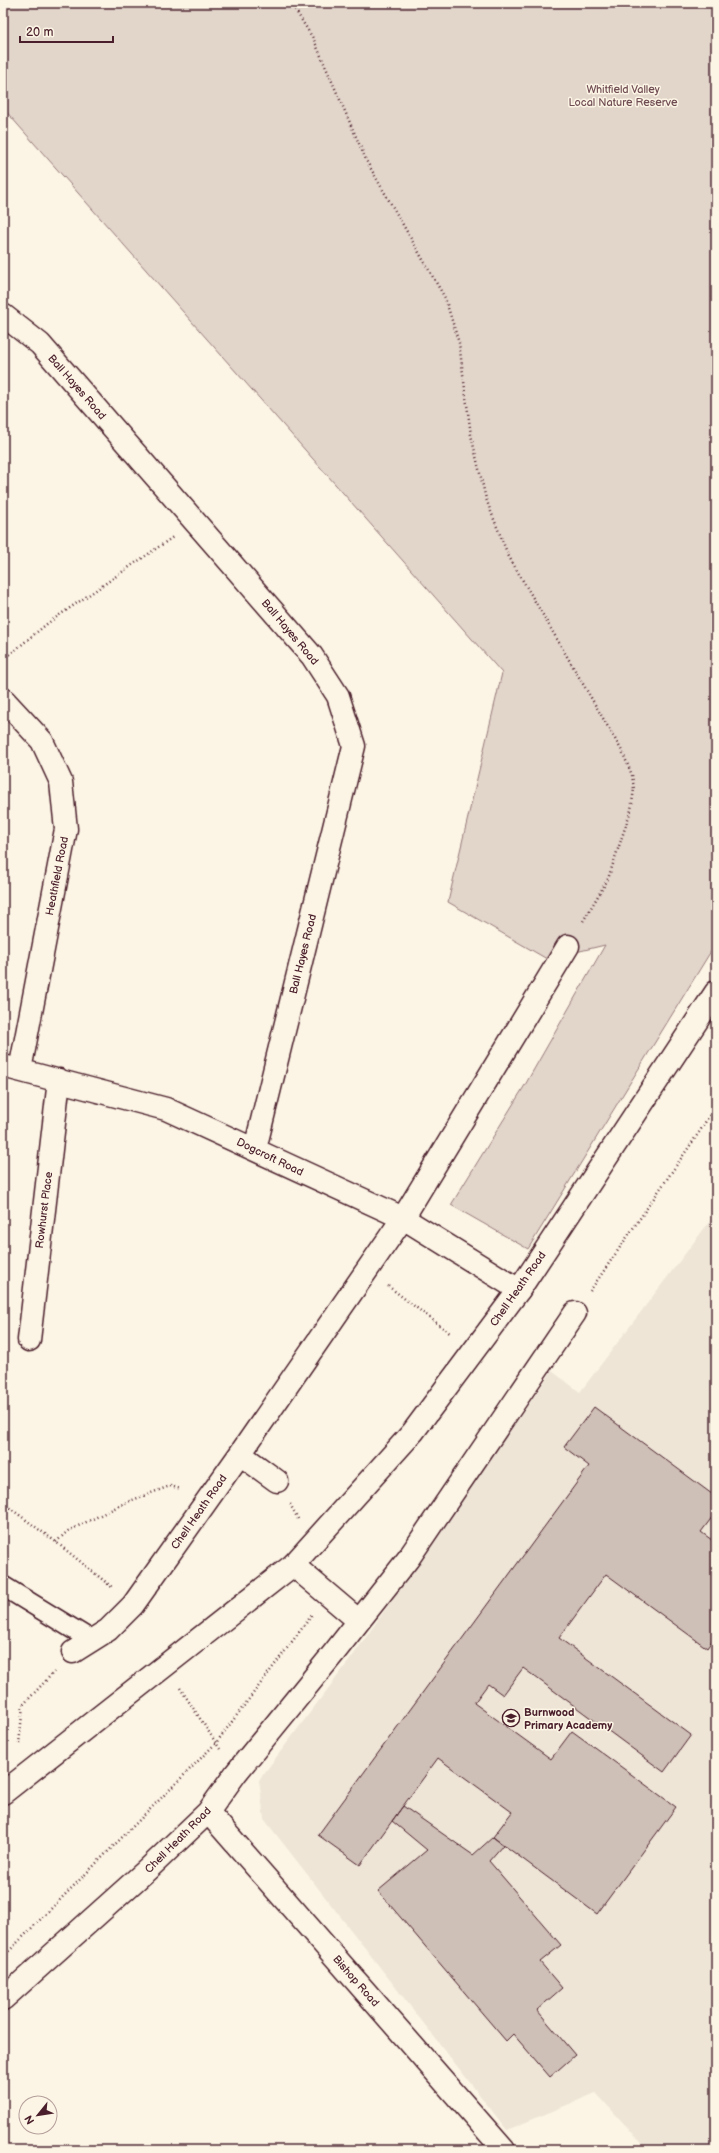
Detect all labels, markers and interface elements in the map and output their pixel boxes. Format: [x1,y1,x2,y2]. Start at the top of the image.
scale bar [20,18,113,44]
text: 20 m [26,25,53,40]
park label: Whitfield Valley Local Nature Reserve [569,83,678,109]
street label: Ball Hayes Road [45,352,109,422]
street label: Ball Hayes Road [259,597,321,667]
street label: Heathfield Road [43,835,71,917]
street label: Ball Hayes Road [287,913,319,995]
street label: Dogcroft Road [235,1135,305,1179]
street label: Rowhurst Place [33,1170,55,1249]
street label: Chell Heath Road [487,1249,549,1329]
street label: Chell Heath Road [168,1472,230,1552]
place label: Burnwood Primary Academy [524,1706,612,1732]
school or university icon: Burnwood Primary Academy [501,1708,521,1728]
street label: Chell Heath Road [142,1804,214,1876]
street label: Bishop Road [330,1953,382,2009]
north arrow [18,2095,58,2135]
text: N [22,2113,37,2127]

